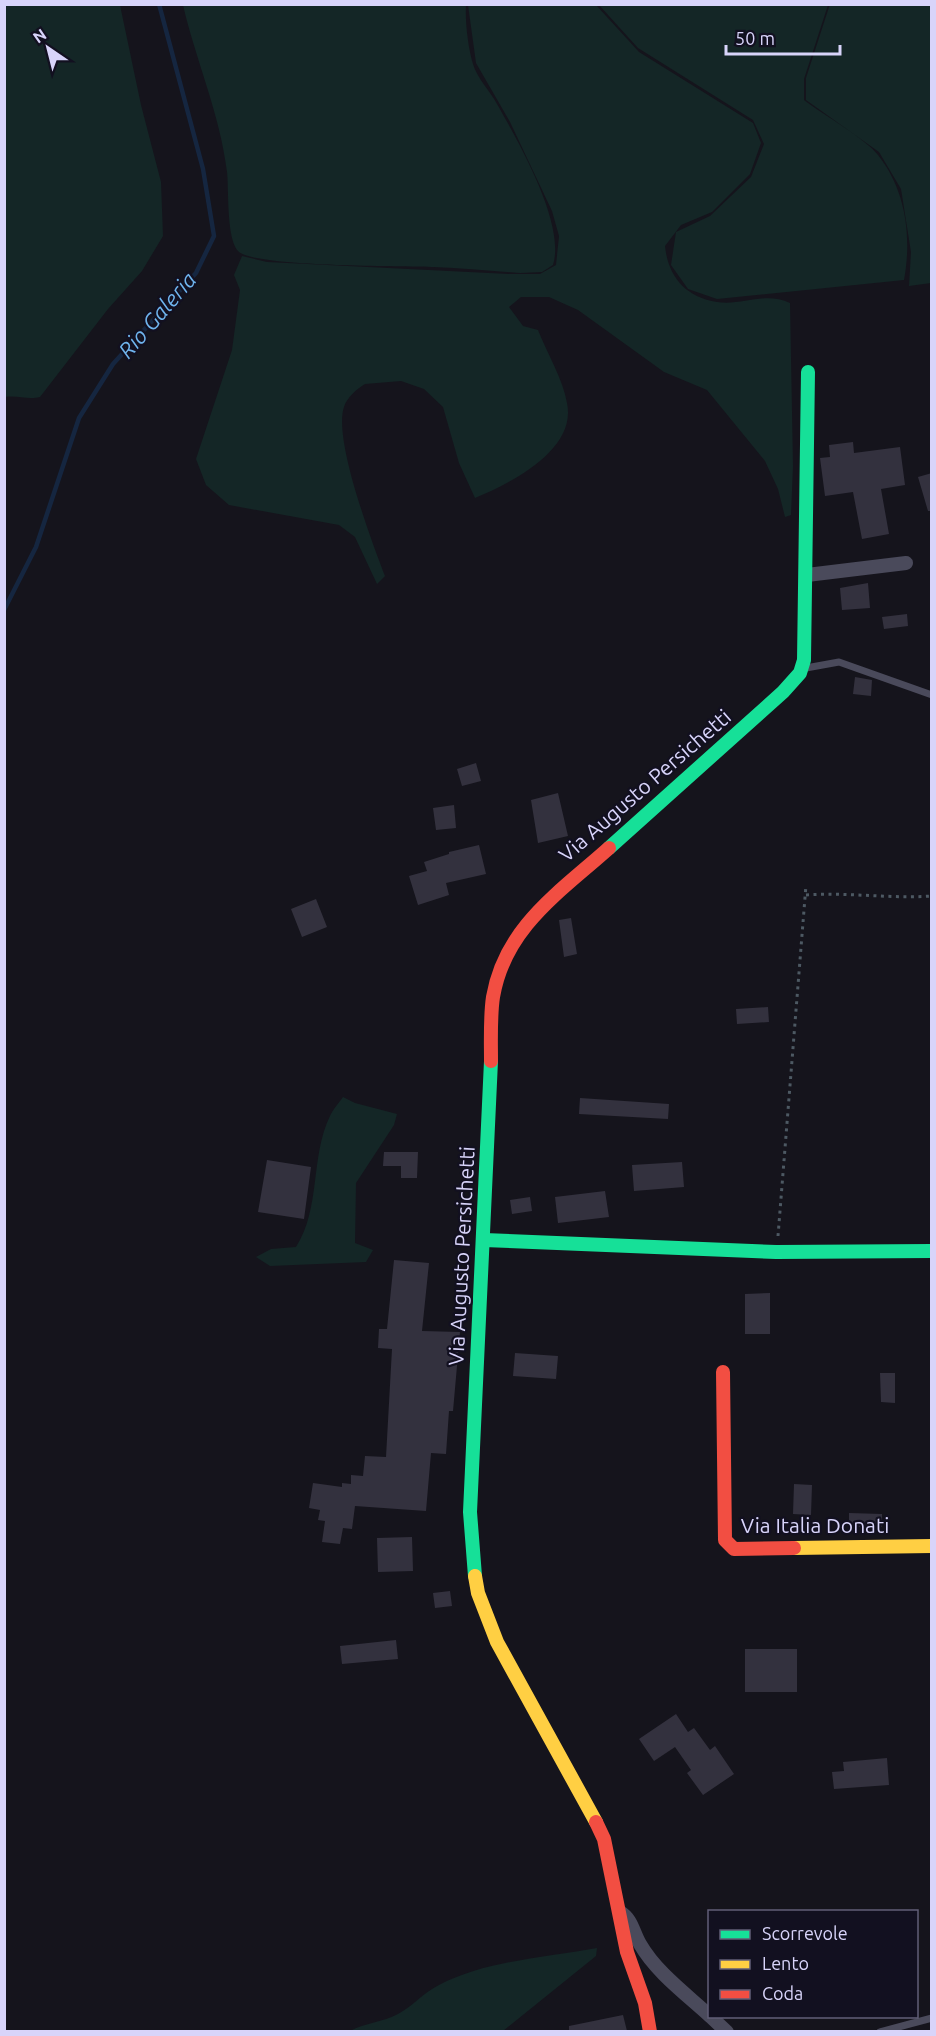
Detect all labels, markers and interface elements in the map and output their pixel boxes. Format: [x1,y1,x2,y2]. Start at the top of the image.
north arrow [18,18,78,78]
scale bar [726,18,840,56]
text: N [29,25,49,47]
text: 50 m [735,28,775,48]
water label: Rio Galeria [113,267,201,363]
street label: Via Augusto Persichetti [554,704,735,866]
street label: Via Augusto Persichetti [443,1146,479,1366]
street label: Via Italia Donati [741,1513,889,1537]
legend [708,1910,918,2018]
text: Scorrevole [762,1923,848,1943]
text: Lento [762,1953,809,1973]
text: Coda [762,1983,803,2003]

